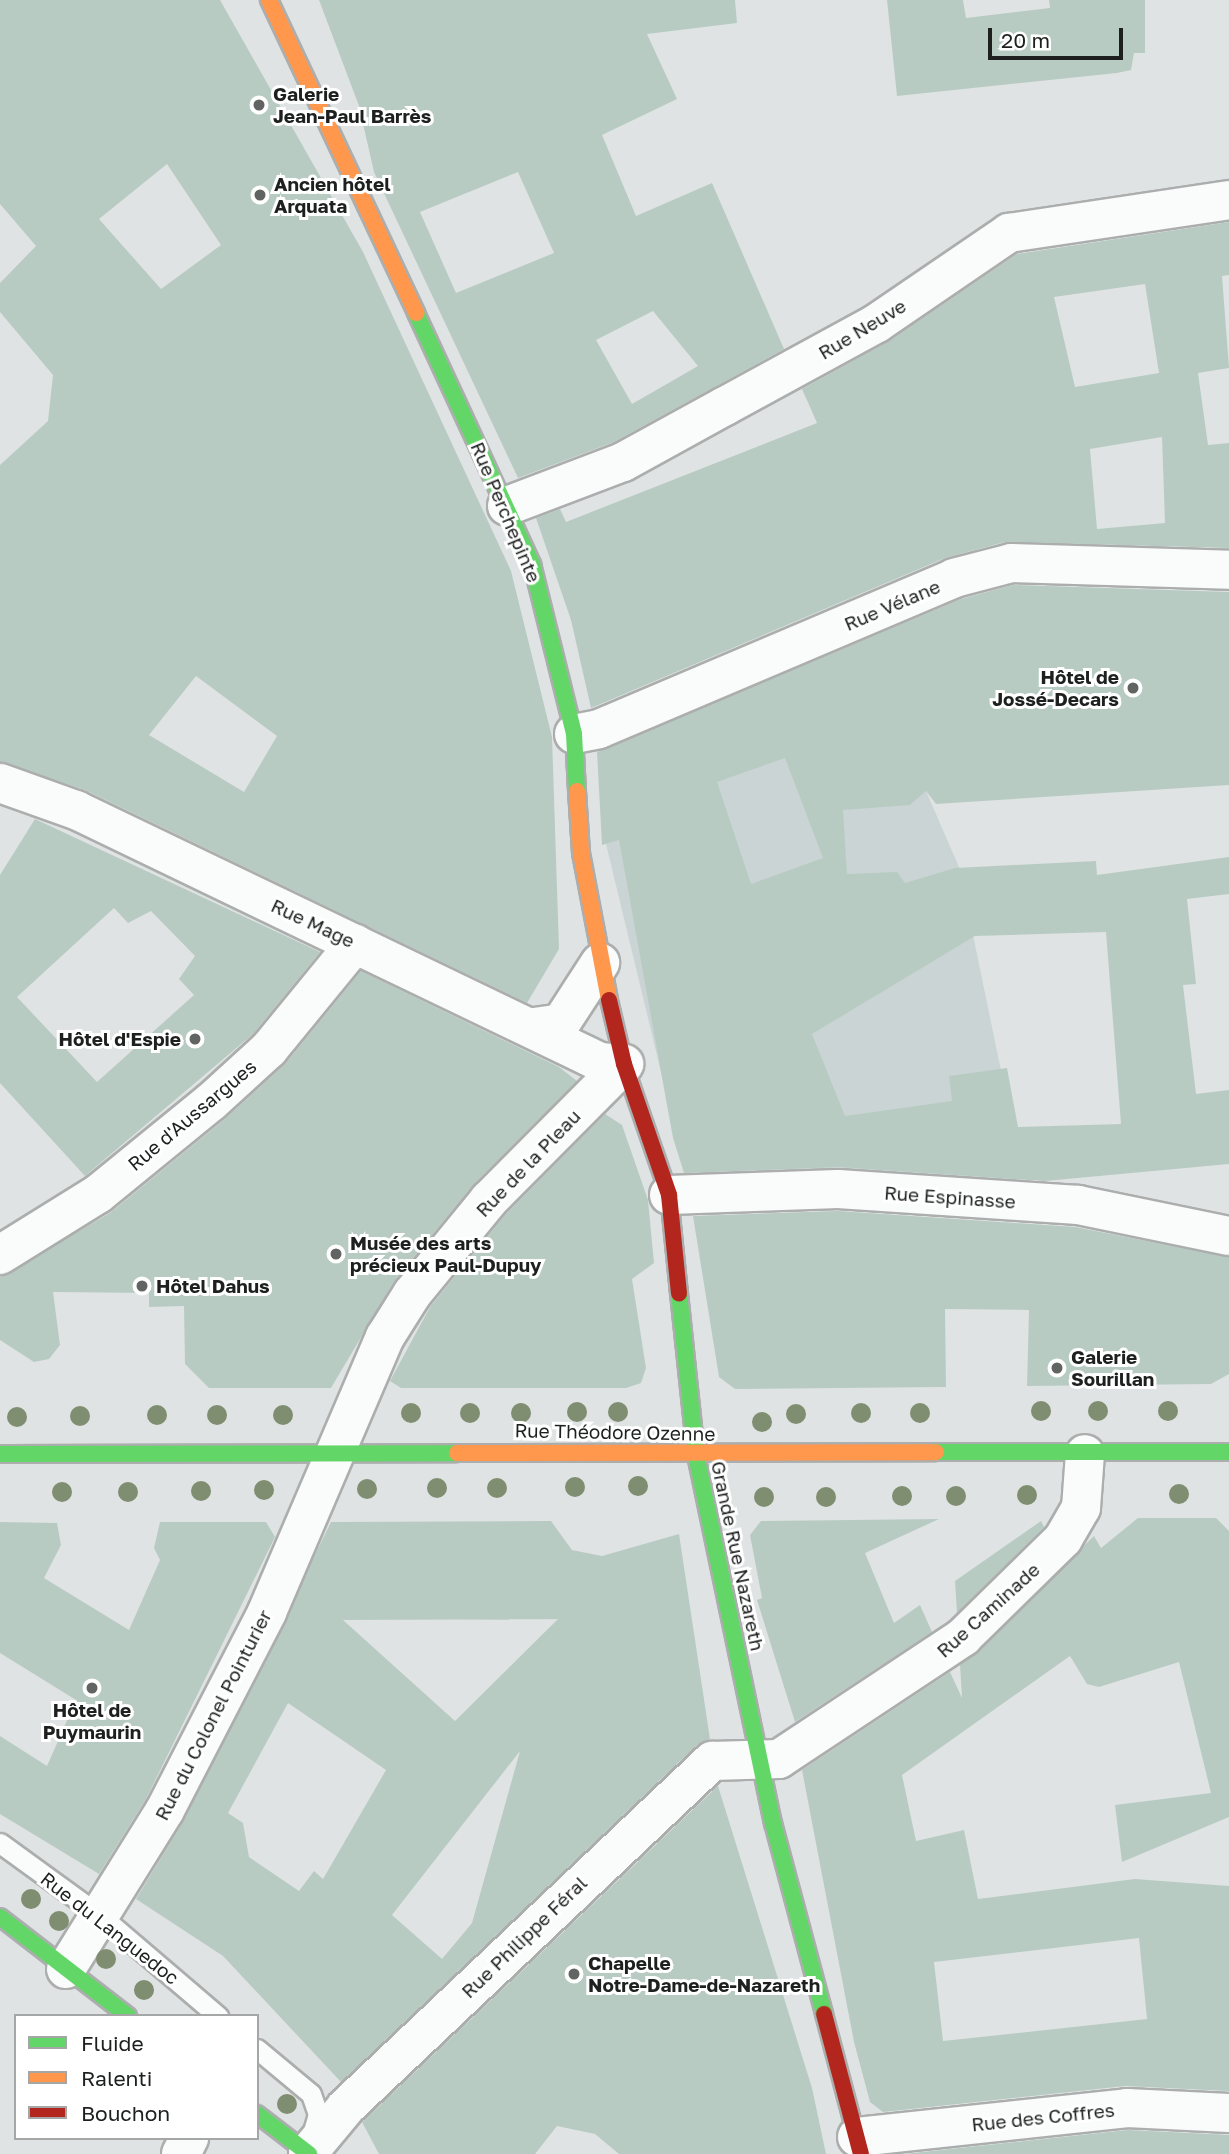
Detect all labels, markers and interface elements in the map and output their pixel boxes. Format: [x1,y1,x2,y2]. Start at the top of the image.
scale bar [991,14,1126,58]
text: 20 m [1001,27,1050,53]
place label: Galerie Jean-Paul Barrès [273,83,431,127]
marker: Galerie Jean-Paul Barrès [251,97,267,113]
place label: Ancien hôtel Arquata [274,173,391,217]
marker: Ancien hôtel Arquata [252,187,268,203]
street label: Rue Neuve [814,294,910,364]
street label: Rue Perchepinte [466,438,546,586]
street label: Rue Vélane [841,575,943,635]
place label: Hôtel de Jossé-Decars [992,666,1119,710]
marker: Hôtel de Jossé-Decars [1125,680,1141,696]
street label: Rue Mage [268,894,358,952]
place label: Hôtel d'Espie [58,1028,181,1050]
marker: Hôtel d'Espie [187,1031,203,1047]
street label: Rue d'Aussargues [123,1055,261,1175]
street label: Rue de la Pleau [471,1105,585,1221]
street label: Rue Espinasse [883,1181,1017,1213]
place label: Musée des arts précieux Paul-Dupuy [350,1232,541,1276]
marker: Musée des arts précieux Paul-Dupuy [328,1246,344,1262]
place label: Hôtel Dahus [156,1275,270,1297]
marker: Hôtel Dahus [134,1278,150,1294]
place label: Galerie Sourillan [1071,1346,1154,1390]
marker: Galerie Sourillan [1049,1360,1065,1376]
street label: Rue Théodore Ozenne [514,1419,716,1445]
street label: Grande Rue Nazareth [707,1459,769,1653]
street label: Rue Caminade [932,1558,1044,1662]
street label: Rue du Colonel Pointurier [150,1606,276,1824]
marker: Hôtel de Puymaurin [84,1680,100,1696]
place label: Hôtel de Puymaurin [43,1699,141,1743]
street label: Rue du Languedoc [36,1867,184,1989]
street label: Rue Philippe Féral [457,1871,591,2003]
place label: Chapelle Notre-Dame-de-Nazareth [588,1952,820,1996]
marker: Chapelle Notre-Dame-de-Nazareth [566,1966,582,1982]
legend [14,2014,259,2140]
text: Fluide [81,2030,144,2056]
text: Ralenti [81,2065,152,2091]
street label: Rue des Coffres [970,2098,1116,2136]
text: Bouchon [81,2100,170,2126]

